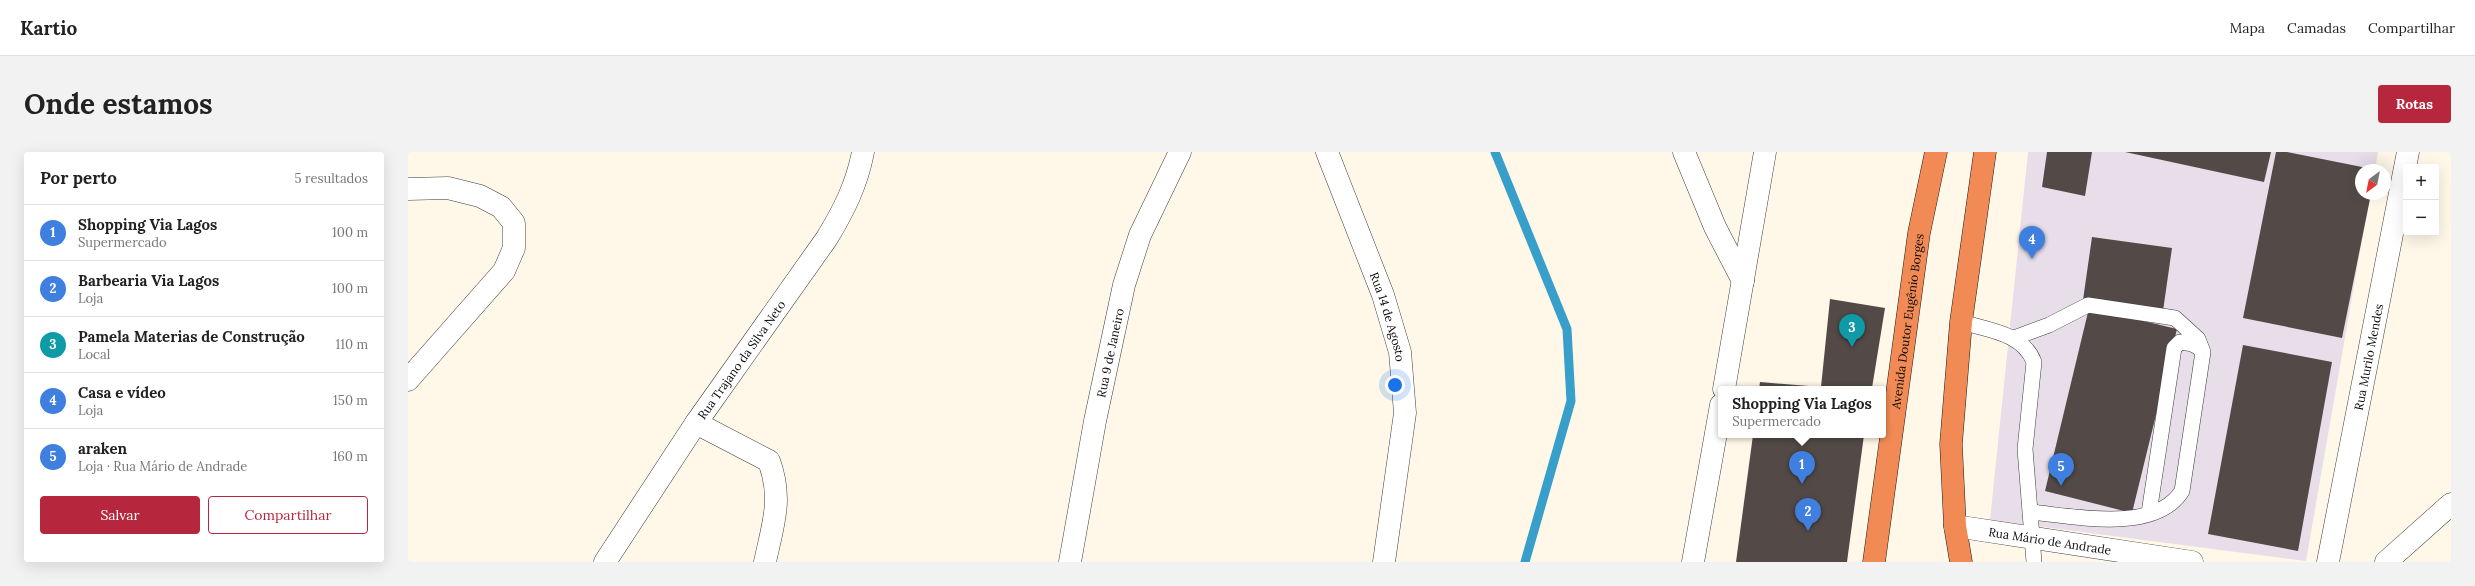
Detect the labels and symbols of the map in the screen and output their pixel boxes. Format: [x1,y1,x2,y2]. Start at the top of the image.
north arrow [2355,164,2391,200]
pin: 4 [2019,226,2045,259]
street label: Avenida Doutor Eugênio Borges [1887,232,1926,411]
street label: Rua 14 de Agosto [1367,270,1408,362]
street label: Rua Trajano da Silva Neto [694,297,788,422]
street label: Rua Murilo Mendes [2350,302,2386,411]
street label: Rua 9 de Janeiro [1093,307,1126,399]
pin: 3 [1839,314,1865,347]
your location [1385,375,1405,395]
pin: 1 [1789,451,1815,484]
pin: 5 [2048,453,2074,486]
pin: 2 [1795,498,1821,531]
street label: Rua Mário de Andrade [1988,524,2113,557]

